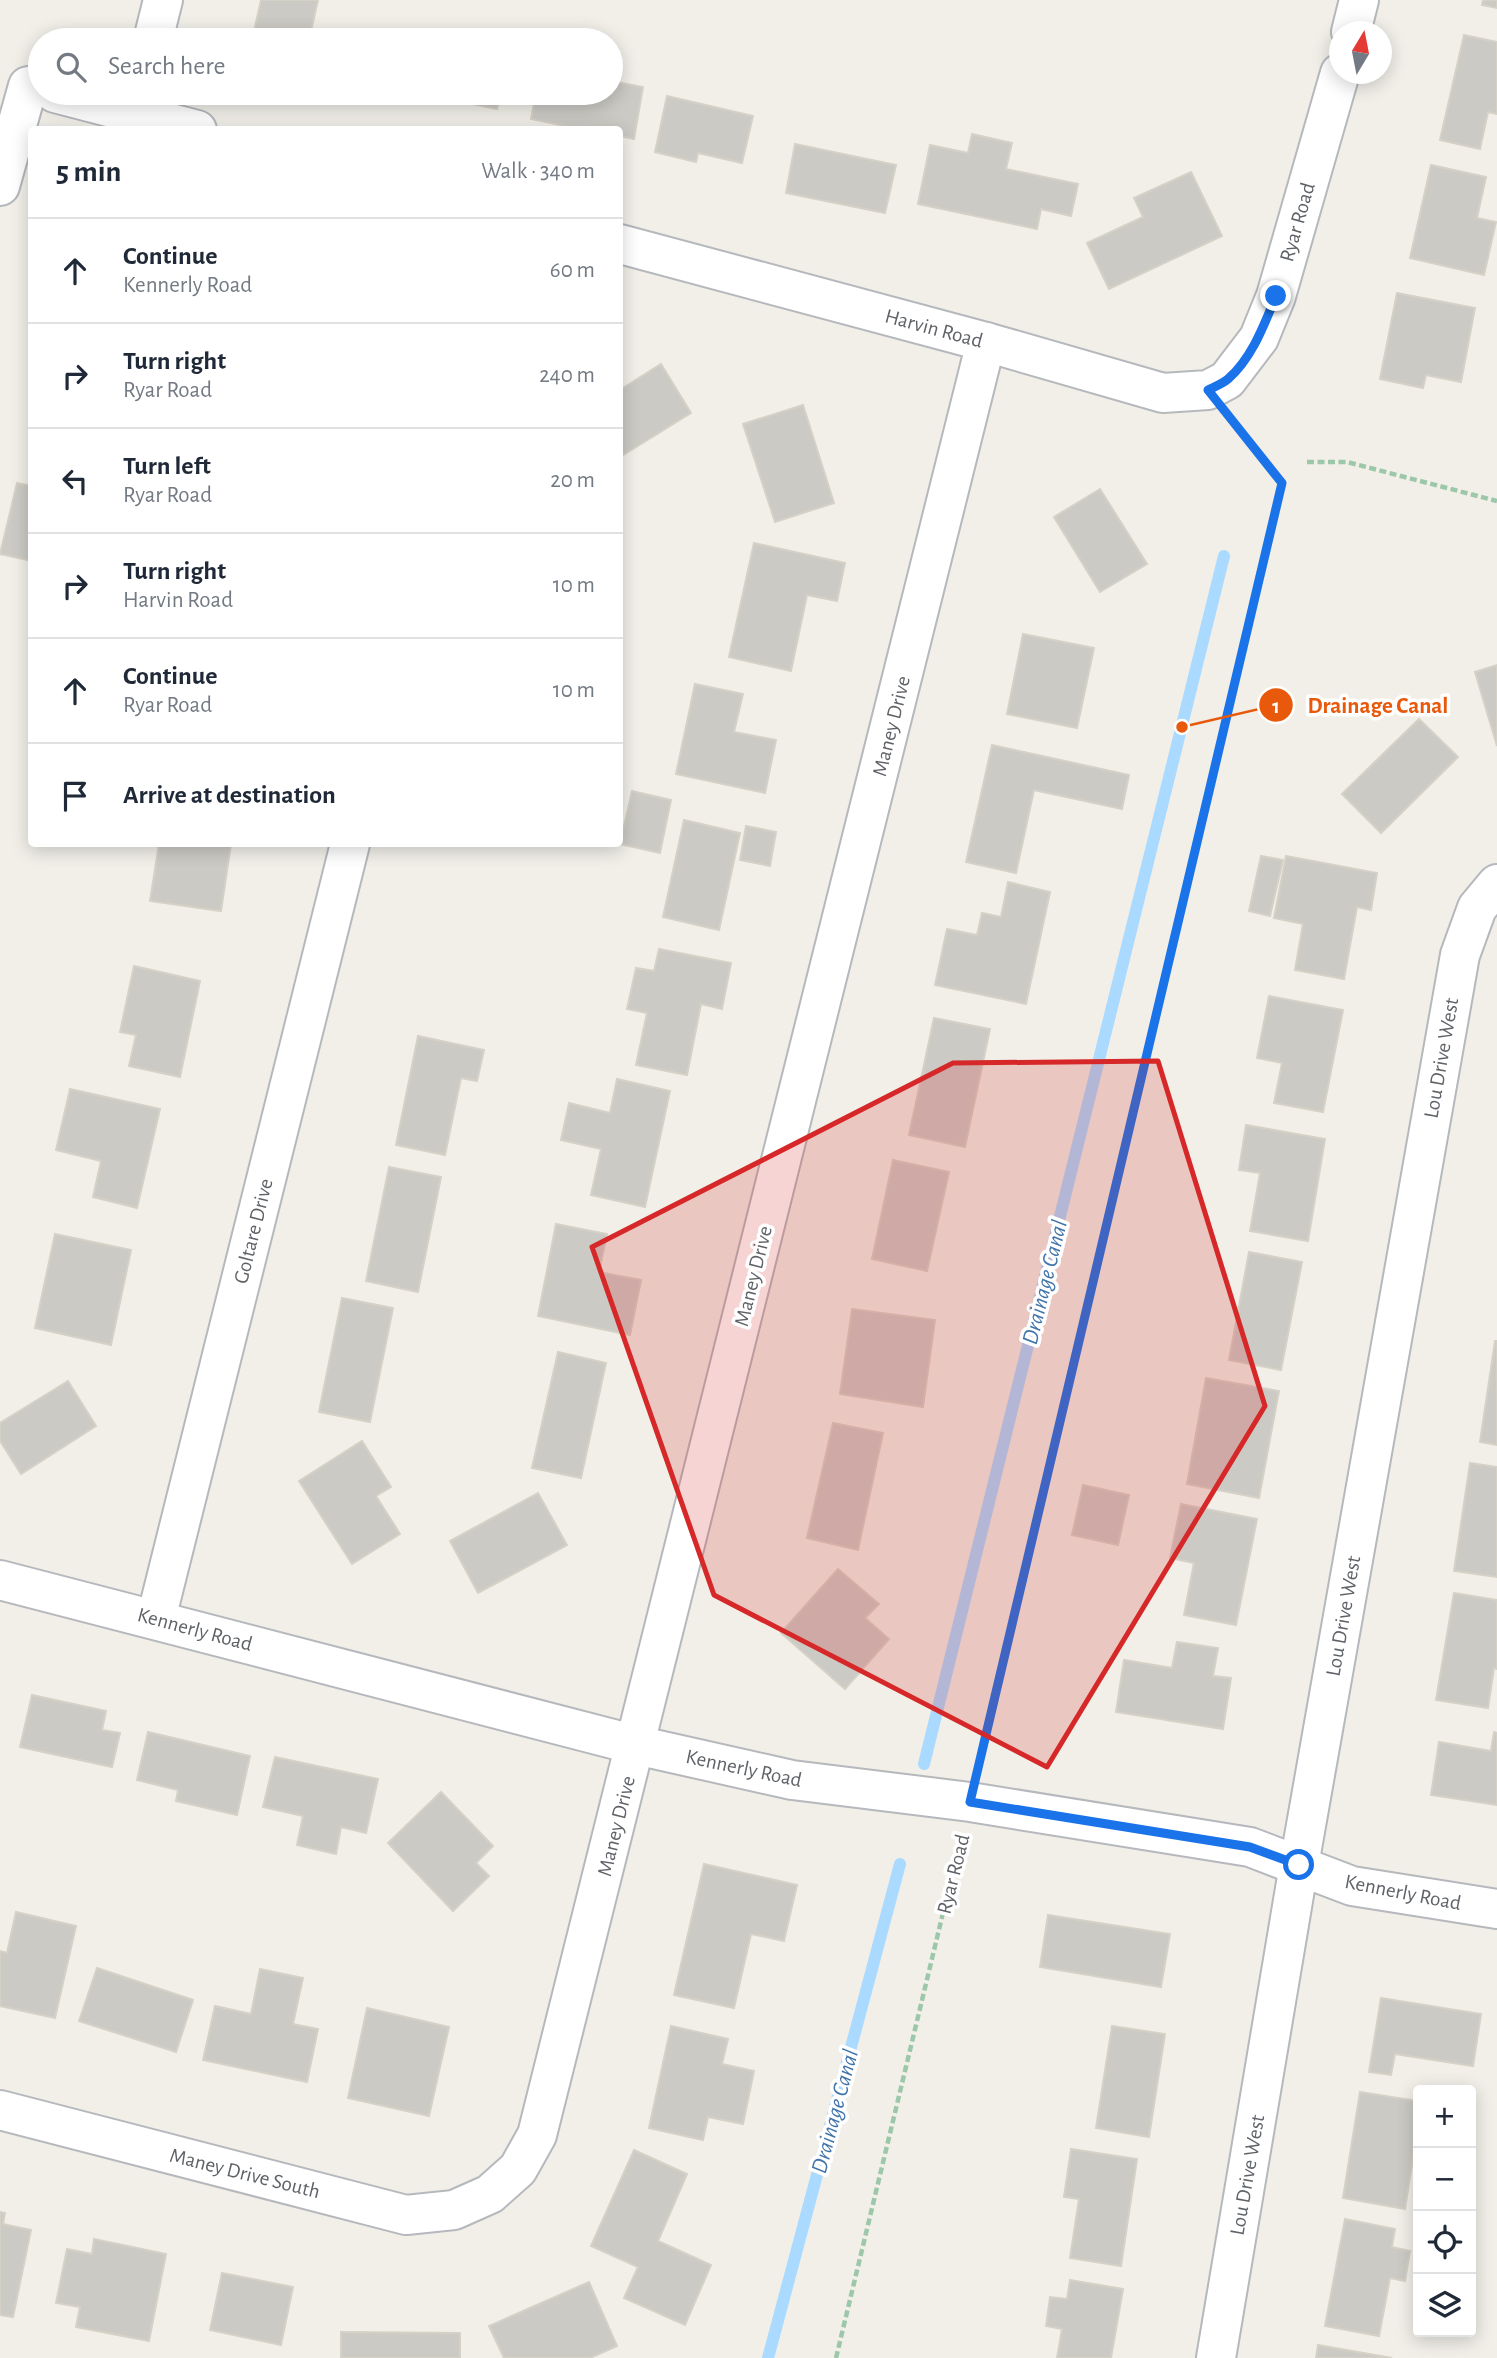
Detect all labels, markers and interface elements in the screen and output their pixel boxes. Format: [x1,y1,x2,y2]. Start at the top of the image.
north arrow [1329,21,1392,84]
search box [28,28,623,105]
icon: search [52,48,90,86]
text: Search here [108,53,226,79]
text: 5 min [56,157,121,187]
text: Walk · 340 m [481,160,595,183]
street label: Ryar Road [1276,180,1319,264]
text: Continue [123,243,218,269]
icon: ahead [56,252,94,290]
text: 60 m [550,259,595,282]
text: Kennerly Road [123,274,252,297]
route end [1260,280,1291,311]
street label: Harvin Road [883,305,985,352]
text: Turn right [123,348,226,374]
icon: right [56,357,94,395]
text: 240 m [539,364,595,387]
text: Ryar Road [123,379,212,402]
text: Turn left [123,453,211,479]
icon: left [56,462,94,500]
text: 20 m [550,469,595,492]
text: Ryar Road [123,484,212,507]
text: Turn right [123,558,226,584]
icon: right [56,567,94,605]
text: 10 m [553,574,595,597]
text: Harvin Road [123,589,233,612]
text: Continue [123,663,218,689]
icon: ahead [56,672,94,710]
street label: Maney Drive [869,674,914,778]
text: 10 m [553,679,595,702]
callout: Drainage Canal [1258,683,1462,727]
text: Ryar Road [123,694,212,717]
text: Drainage Canal [1308,695,1448,718]
text: 1 [1272,696,1280,717]
icon: arrive [56,777,94,815]
text: Arrive at destination [123,782,336,808]
street label: Lou Drive West [1421,996,1462,1120]
street label: Goltare Drive [230,1176,277,1286]
water label: Drainage Canal [1019,1217,1072,1347]
street label: Maney Drive [731,1224,776,1328]
street label: Lou Drive West [1323,1554,1364,1678]
street label: Kennerly Road [135,1604,255,1655]
street label: Kennerly Road [684,1746,804,1791]
street label: Maney Drive [594,1774,639,1878]
street label: Ryar Road [933,1832,974,1916]
route start [1283,1849,1314,1880]
street label: Kennerly Road [1343,1871,1463,1914]
water label: Drainage Canal [808,2047,863,2176]
map controls [1413,2085,1476,2337]
button: + [1413,2085,1476,2148]
street label: Lou Drive West [1227,2113,1268,2237]
street label: Maney Drive South [168,2145,322,2202]
button: − [1413,2148,1476,2211]
button: locate [1413,2211,1476,2274]
button: layers [1413,2274,1476,2337]

